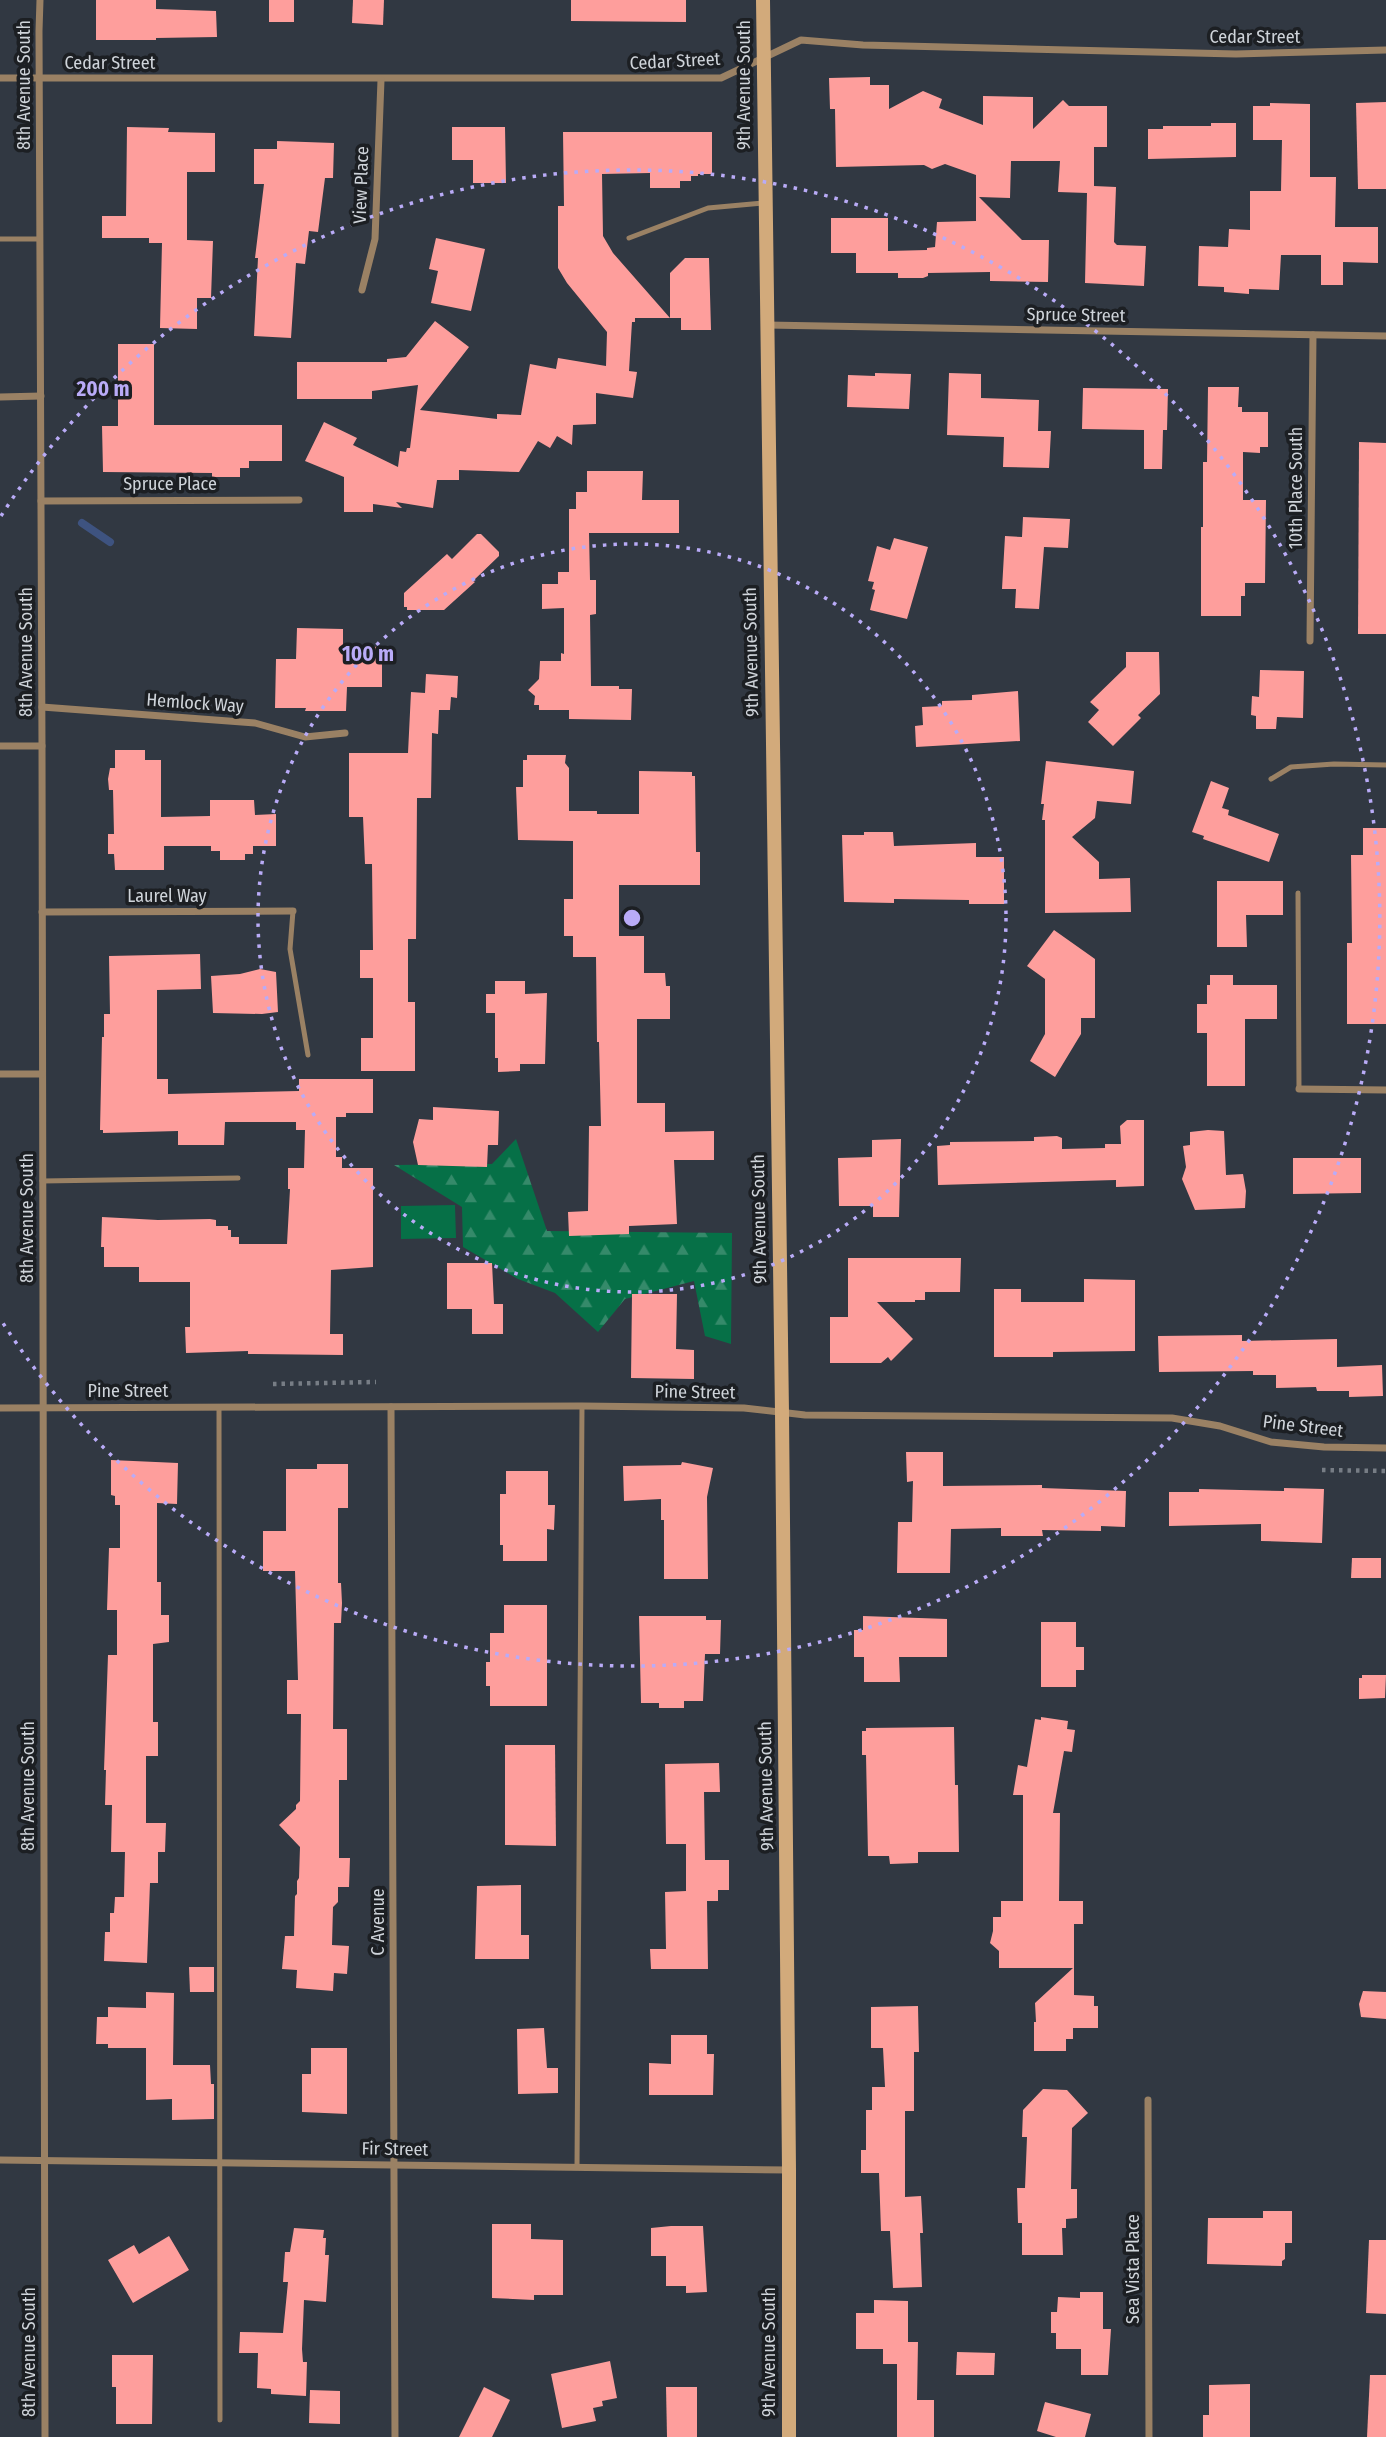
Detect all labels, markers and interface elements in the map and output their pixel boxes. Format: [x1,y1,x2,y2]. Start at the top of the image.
street label: 8th Avenue South [13,20,35,150]
street label: 9th Avenue South [733,20,755,150]
street label: Cedar Street [1210,26,1301,48]
street label: Cedar Street [629,48,721,74]
street label: Cedar Street [65,52,156,74]
street label: View Place [349,146,373,224]
street label: Spruce Street [1026,303,1126,327]
text: 200 m [75,376,130,402]
street label: 10th Place South [1285,427,1307,549]
street label: Spruce Place [123,473,217,495]
street label: 8th Avenue South [15,587,37,717]
street label: 9th Avenue South [739,587,763,717]
text: 100 m [342,641,394,667]
street label: Hemlock Way [146,689,244,717]
street label: Laurel Way [127,885,207,907]
centre of rings [620,906,644,930]
street label: 8th Avenue South [16,1153,38,1283]
street label: 9th Avenue South [747,1154,771,1284]
street label: Pine Street [88,1380,169,1402]
street label: Pine Street [654,1380,736,1404]
street label: Pine Street [1262,1410,1345,1442]
street label: 8th Avenue South [17,1721,39,1851]
street label: 9th Avenue South [754,1721,778,1851]
street label: C Avenue [367,1888,389,1956]
street label: Fir Street [362,2137,429,2161]
street label: Sea Vista Place [1122,2214,1144,2324]
street label: 8th Avenue South [18,2287,40,2417]
street label: 9th Avenue South [758,2287,780,2417]

